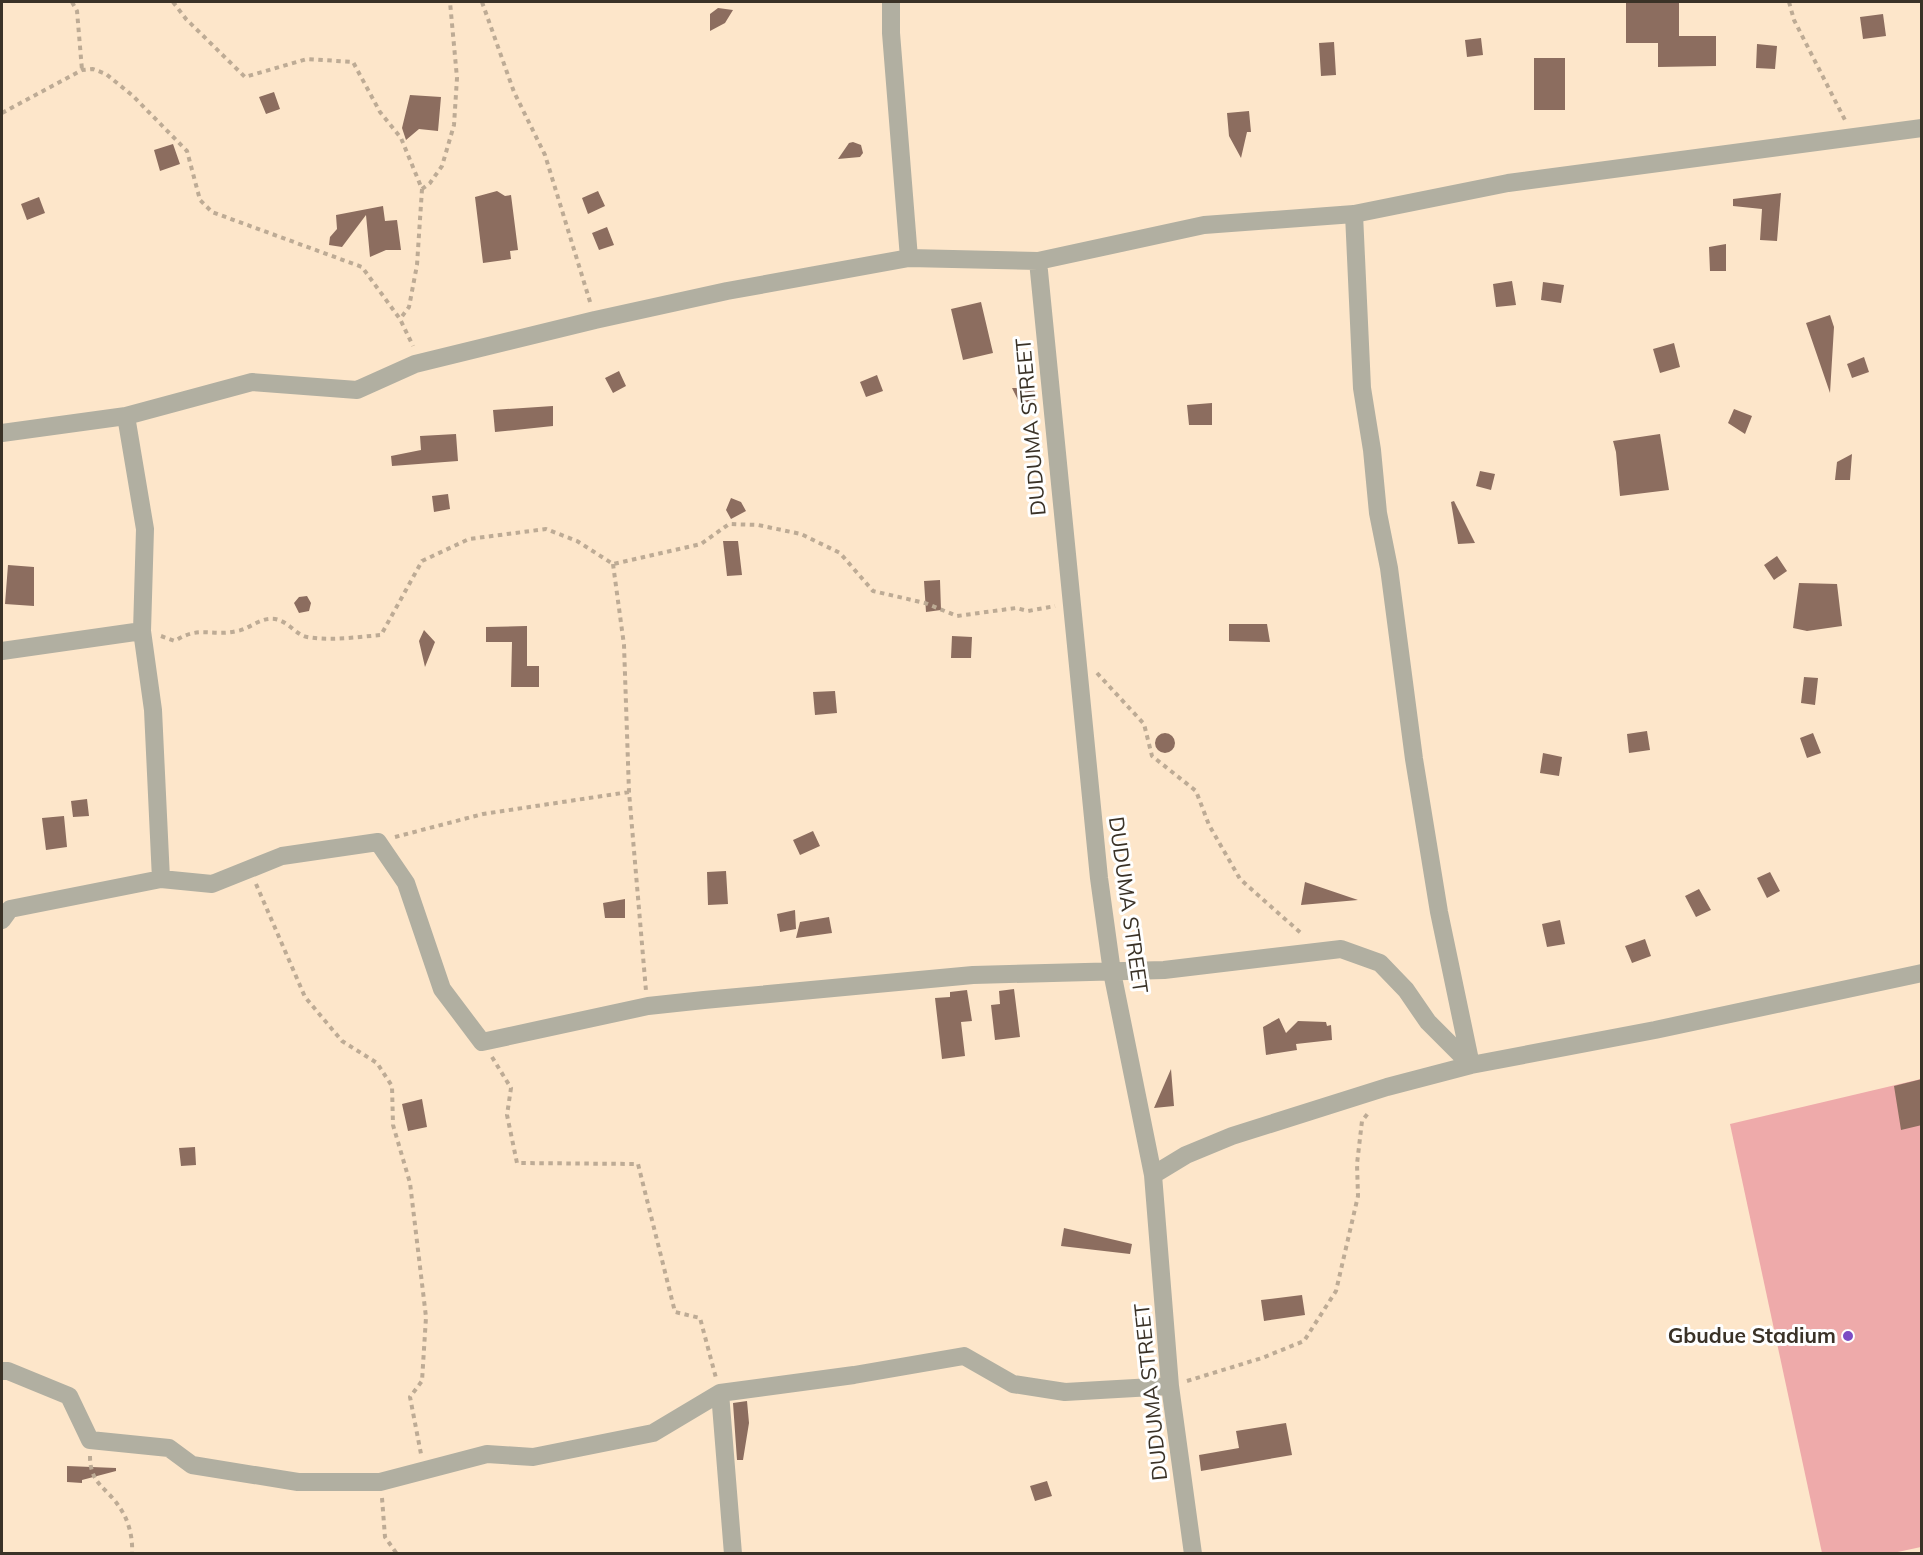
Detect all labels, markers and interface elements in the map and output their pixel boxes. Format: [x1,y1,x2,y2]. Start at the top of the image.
street label: DUDUMA STREET [1009,337,1051,517]
street label: DUDUMA STREET [1104,815,1154,995]
street label: DUDUMA STREET [1128,1302,1172,1482]
place label: Gbudue Stadium [1668,1322,1836,1348]
marker: Gbudue Stadium [1841,1329,1855,1343]

